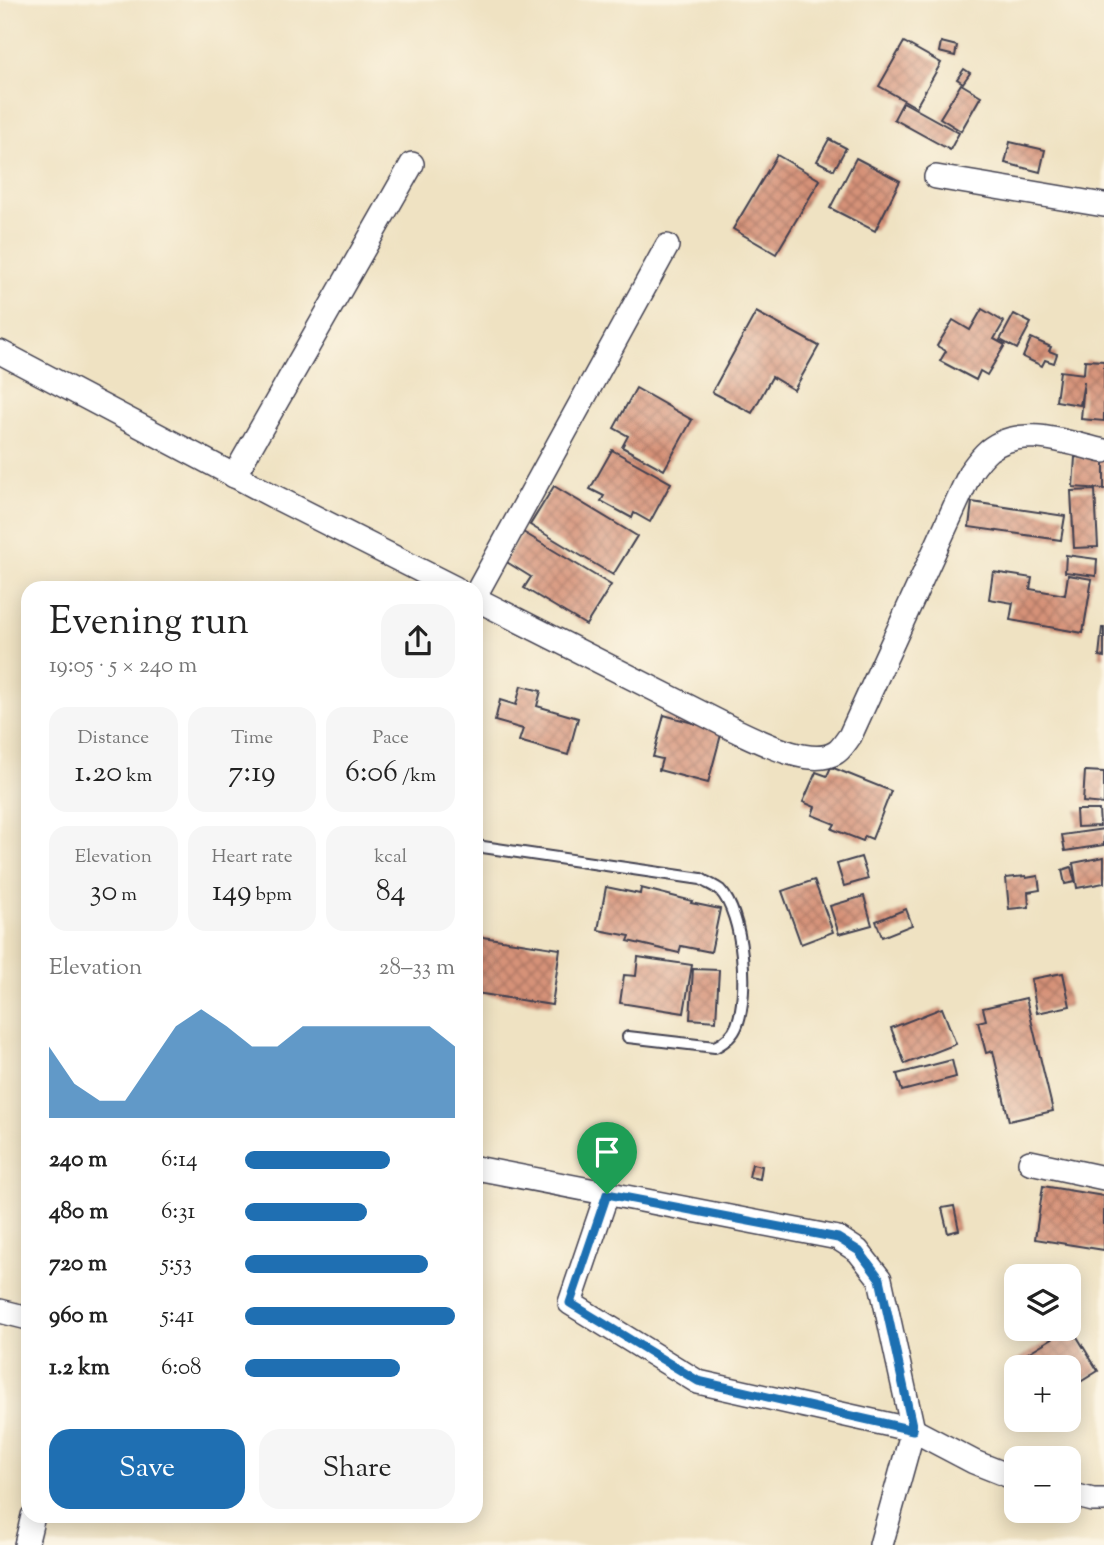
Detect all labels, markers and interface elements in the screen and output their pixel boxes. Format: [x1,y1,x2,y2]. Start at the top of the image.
text: Evening run [49,597,249,651]
button: share [381,604,455,678]
text: 19:05 · 5 × 240 m [49,650,197,683]
text: Distance [78,725,149,752]
text: Time [231,725,273,752]
text: Pace [372,725,409,752]
text: 1.20 [74,752,122,795]
text: 7:19 [228,752,276,795]
text: 6:06 [345,752,398,795]
text: km [122,763,152,790]
text: /km [398,763,436,790]
text: Elevation [75,844,152,871]
text: Heart rate [211,844,293,871]
text: kcal [374,844,407,871]
text: 30 [90,871,117,914]
text: 149 [212,871,252,914]
text: 84 [376,871,406,914]
text: m [117,882,137,909]
text: bpm [252,882,292,909]
text: Elevation [49,952,142,985]
text: 28–33 m [379,952,455,985]
pin [577,1122,637,1194]
icon: arrive [588,1133,626,1171]
text: 240 m [49,1144,107,1177]
text: 6:14 [161,1144,198,1177]
text: 480 m [49,1196,108,1229]
text: 6:31 [161,1196,195,1229]
text: 720 m [49,1248,107,1281]
text: 5:53 [161,1248,192,1281]
map controls [1004,1264,1081,1523]
button: layers [1004,1264,1081,1341]
text: 960 m [49,1300,108,1333]
text: 5:41 [161,1300,194,1333]
text: 1.2 km [49,1352,110,1385]
text: 6:08 [161,1352,202,1385]
button: + [1004,1355,1081,1432]
button: Save [49,1429,245,1509]
button: Share [259,1429,455,1509]
button: − [1004,1446,1081,1523]

